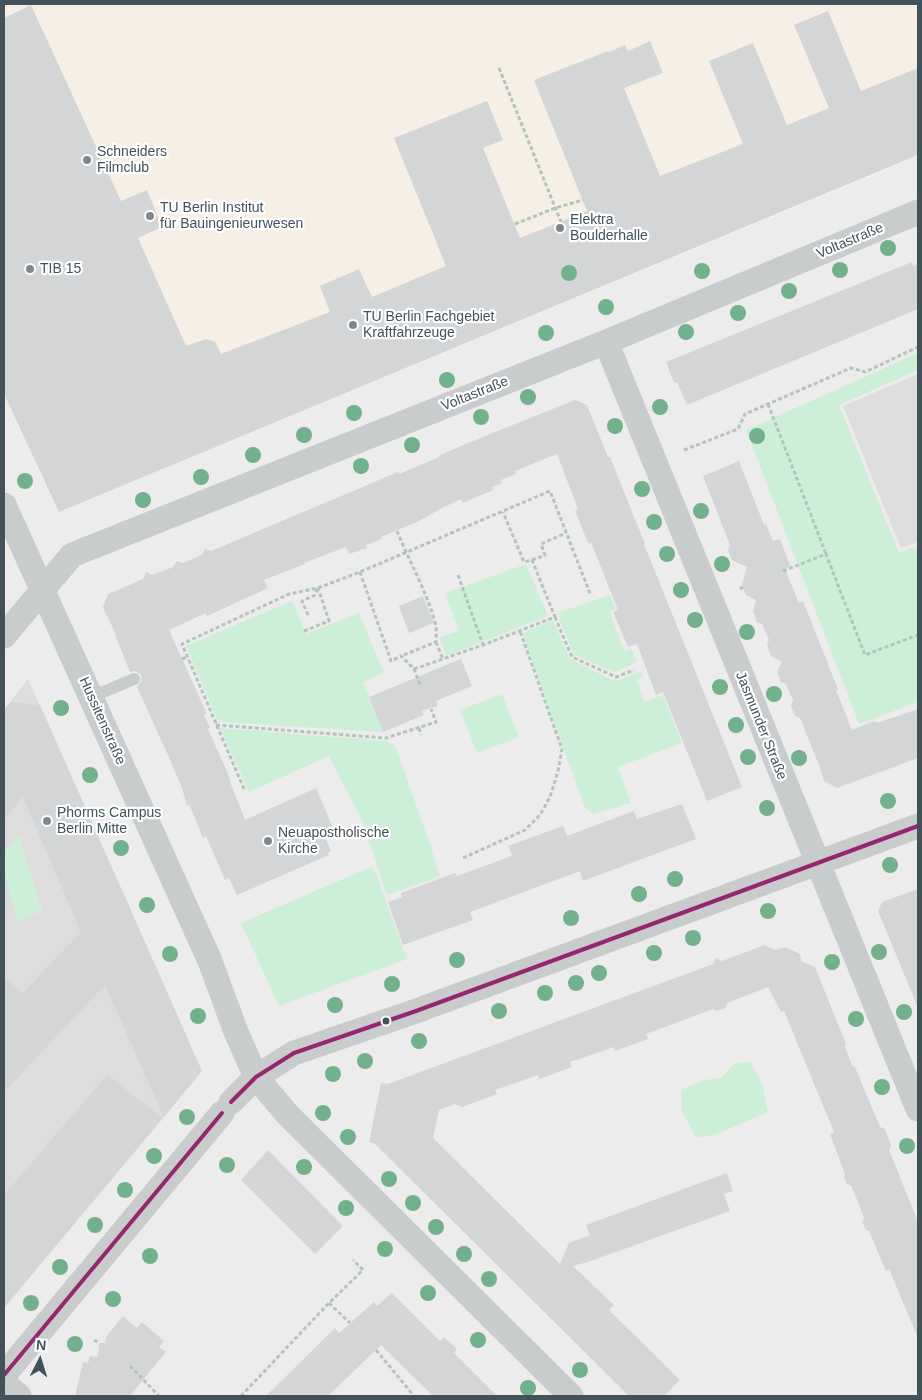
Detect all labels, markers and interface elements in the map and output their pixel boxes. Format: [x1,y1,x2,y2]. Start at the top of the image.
place label: Schneiders Filmclub [97,144,167,176]
marker: Schneiders Filmclub [81,154,93,166]
place label: TU Berlin Institut für Bauingenieurwesen [160,200,303,232]
marker: TU Berlin Institut für Bauingenieurwesen [144,210,156,222]
place label: Elektra Boulderhalle [570,212,648,244]
street label: Voltastraße [814,219,886,263]
marker: Elektra Boulderhalle [554,222,566,234]
place label: TIB 15 [40,261,81,277]
marker: TIB 15 [24,263,36,275]
place label: TU Berlin Fachgebiet Kraftfahrzeuge [363,309,495,342]
marker: TU Berlin Fachgebiet Kraftfahrzeuge [347,319,359,331]
street label: Voltastraße [439,373,511,415]
street label: Jasmunder Straße [732,669,790,783]
street label: Hussitenstraße [75,675,129,767]
place label: Phorms Campus Berlin Mitte [57,805,161,838]
marker: Phorms Campus Berlin Mitte [41,815,53,827]
place label: Neuapostholische Kirche [278,825,389,858]
marker: Neuapostholische Kirche [262,835,274,847]
unlabelled marker [381,1016,391,1026]
north arrow [15,1335,65,1385]
text: N [36,1337,47,1353]

